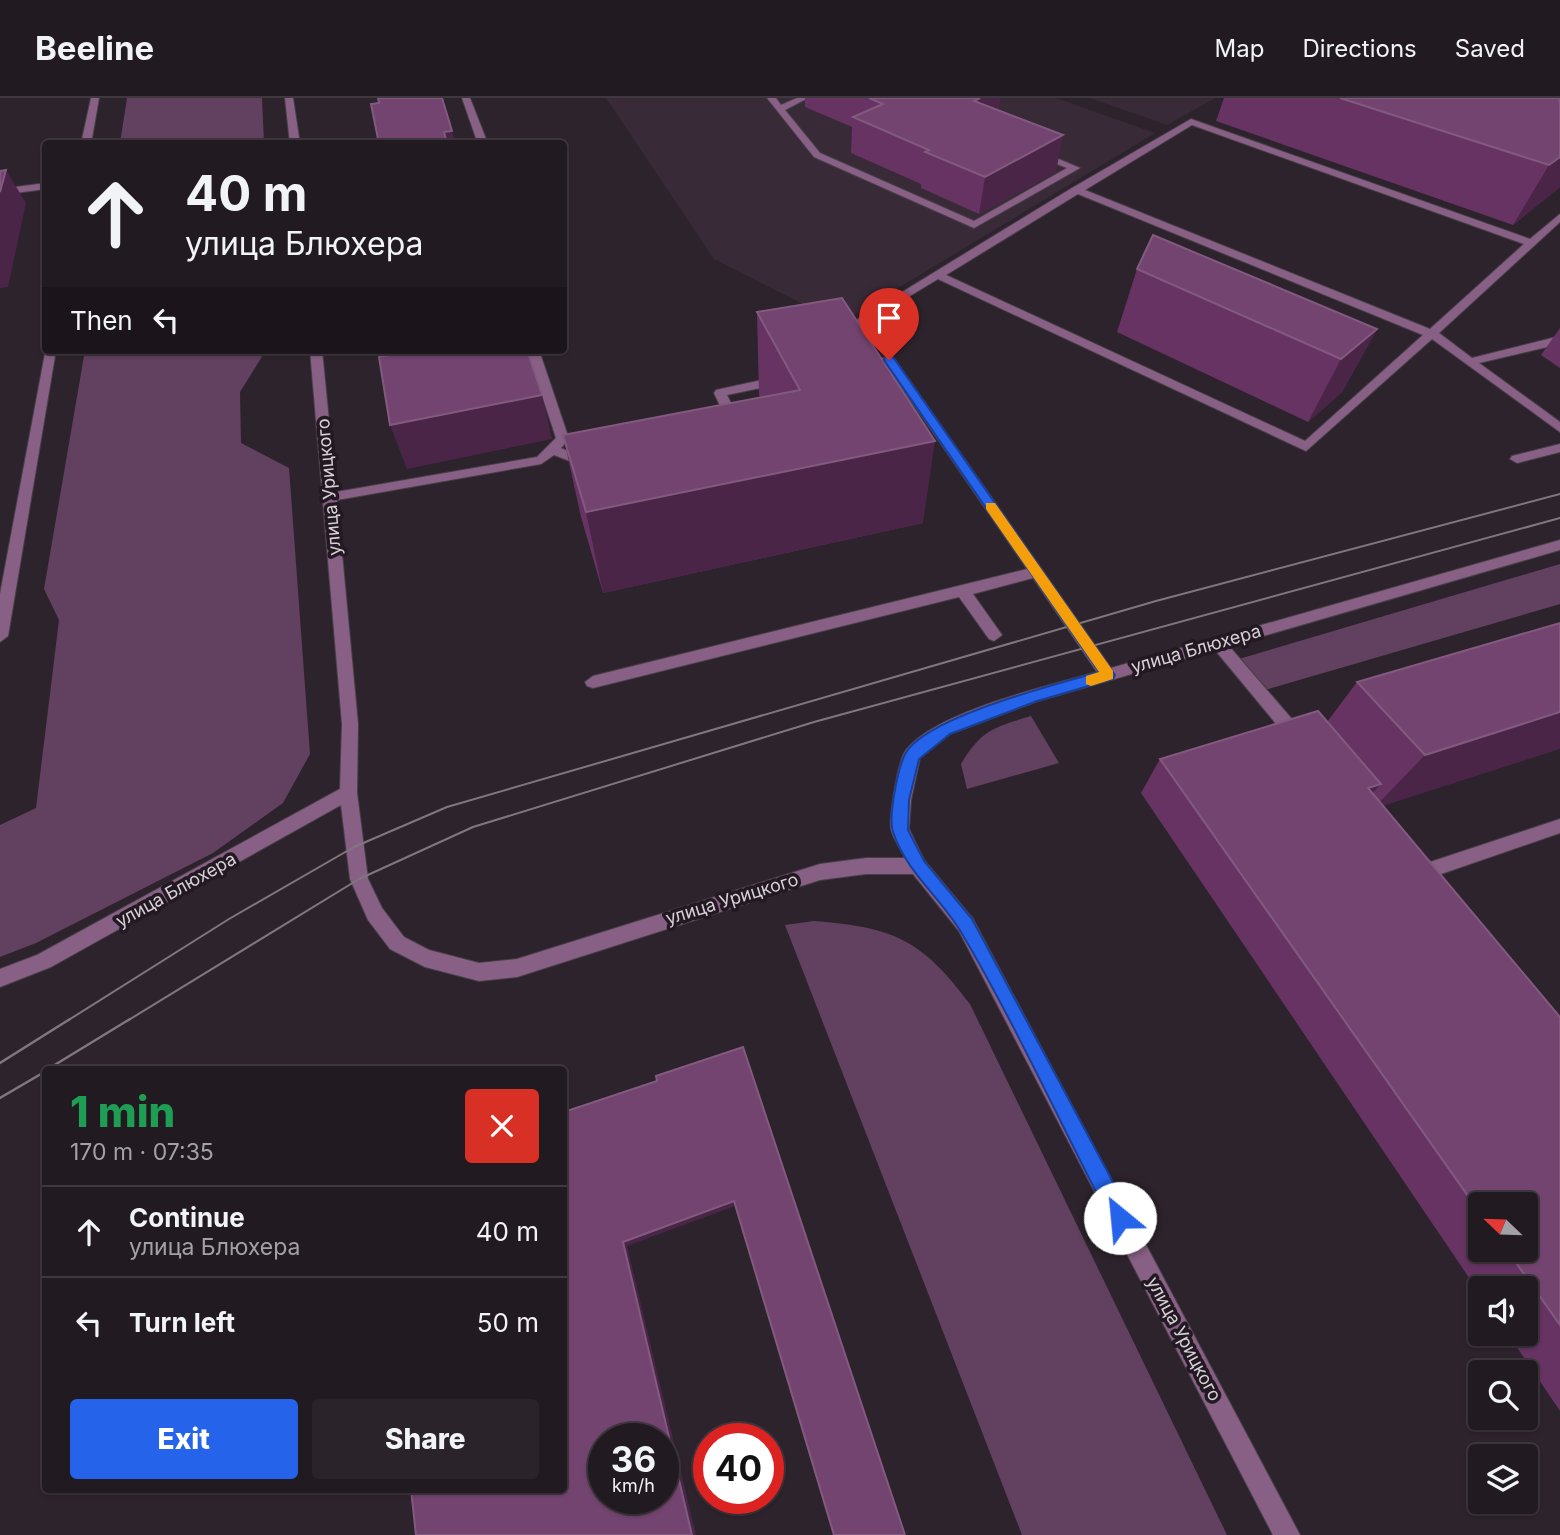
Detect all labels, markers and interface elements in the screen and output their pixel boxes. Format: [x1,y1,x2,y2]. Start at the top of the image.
text: Beeline [35,28,154,68]
text: Map [1215,34,1264,63]
text: Directions [1302,34,1417,63]
text: Saved [1455,34,1525,63]
text: 40 m [185,164,308,223]
icon: ahead [70,168,161,259]
text: улица Блюхера [185,224,424,263]
pin [859,288,919,360]
icon: arrive [870,299,908,337]
icon: left [147,301,185,339]
text: Then [70,305,133,336]
street label: улица Урицкого [312,418,345,557]
street label: улица Блюхера [1128,620,1263,677]
street label: улица Блюхера [112,848,240,931]
street label: улица Урицкого [663,868,801,929]
text: 1 min [70,1086,175,1137]
button: close [465,1089,539,1163]
text: 170 m · 07:35 [70,1138,214,1166]
position arrow [1083,1181,1157,1255]
north arrow [1468,1192,1538,1262]
map controls [1468,1192,1538,1514]
text: Continue [129,1202,245,1233]
icon: ahead [70,1213,108,1251]
text: 40 m [476,1216,539,1247]
text: улица Блюхера [129,1233,300,1261]
street label: улица Урицкого [1143,1273,1226,1404]
button: sound [1468,1276,1538,1346]
icon: left [70,1304,108,1342]
text: Turn left [129,1307,235,1338]
text: 50 m [477,1307,539,1338]
button: search [1468,1360,1538,1430]
button: Exit [70,1399,298,1479]
button: Share [312,1399,539,1479]
speed limit sign: 40 [693,1423,784,1514]
text: 36 [611,1438,656,1480]
button: layers [1468,1444,1538,1514]
text: km/h [612,1475,655,1496]

